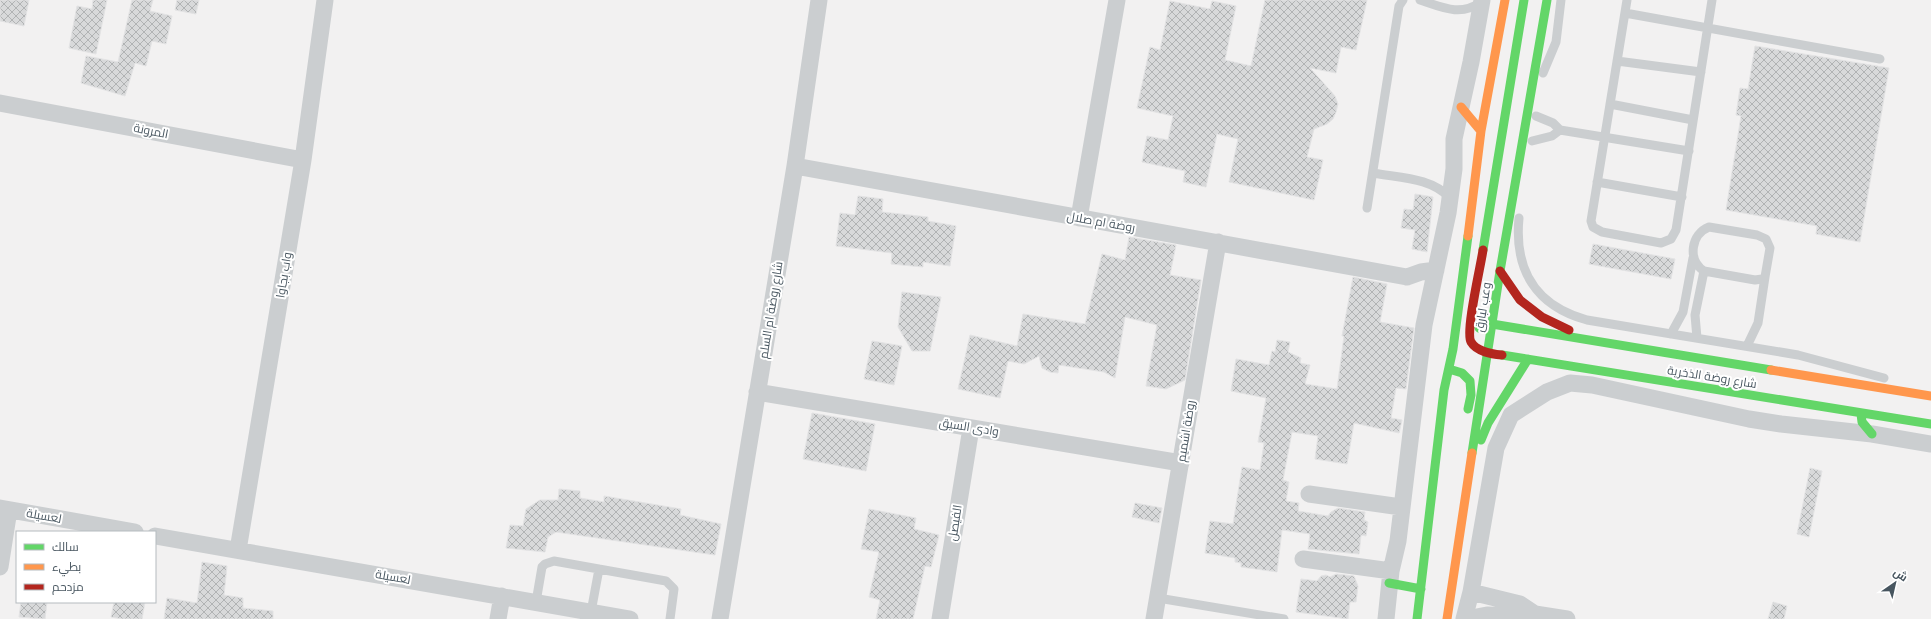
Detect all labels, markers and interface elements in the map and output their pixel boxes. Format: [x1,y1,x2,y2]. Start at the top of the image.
street label: المرونة [133,120,170,141]
street label: روضة ام صلال [1065,208,1137,236]
street label: واب بجاوا [272,251,295,299]
street label: شارع روضة ام السلم [755,260,787,360]
street label: وعب لبارق [1471,281,1494,333]
street label: شارع روضة الذخرية [1666,362,1758,392]
street label: روضة اشميم [1173,399,1199,463]
street label: وادى السيق [938,414,1000,439]
street label: الفيصل [944,504,965,542]
street label: لعسيلة [25,505,63,526]
legend [16,531,156,603]
text: سالك [52,539,79,554]
text: بطيء [52,559,81,577]
north arrow [1875,563,1915,603]
text: ش [1891,565,1910,584]
street label: لعسيلة [374,566,412,587]
text: مزدحم [52,579,84,595]

